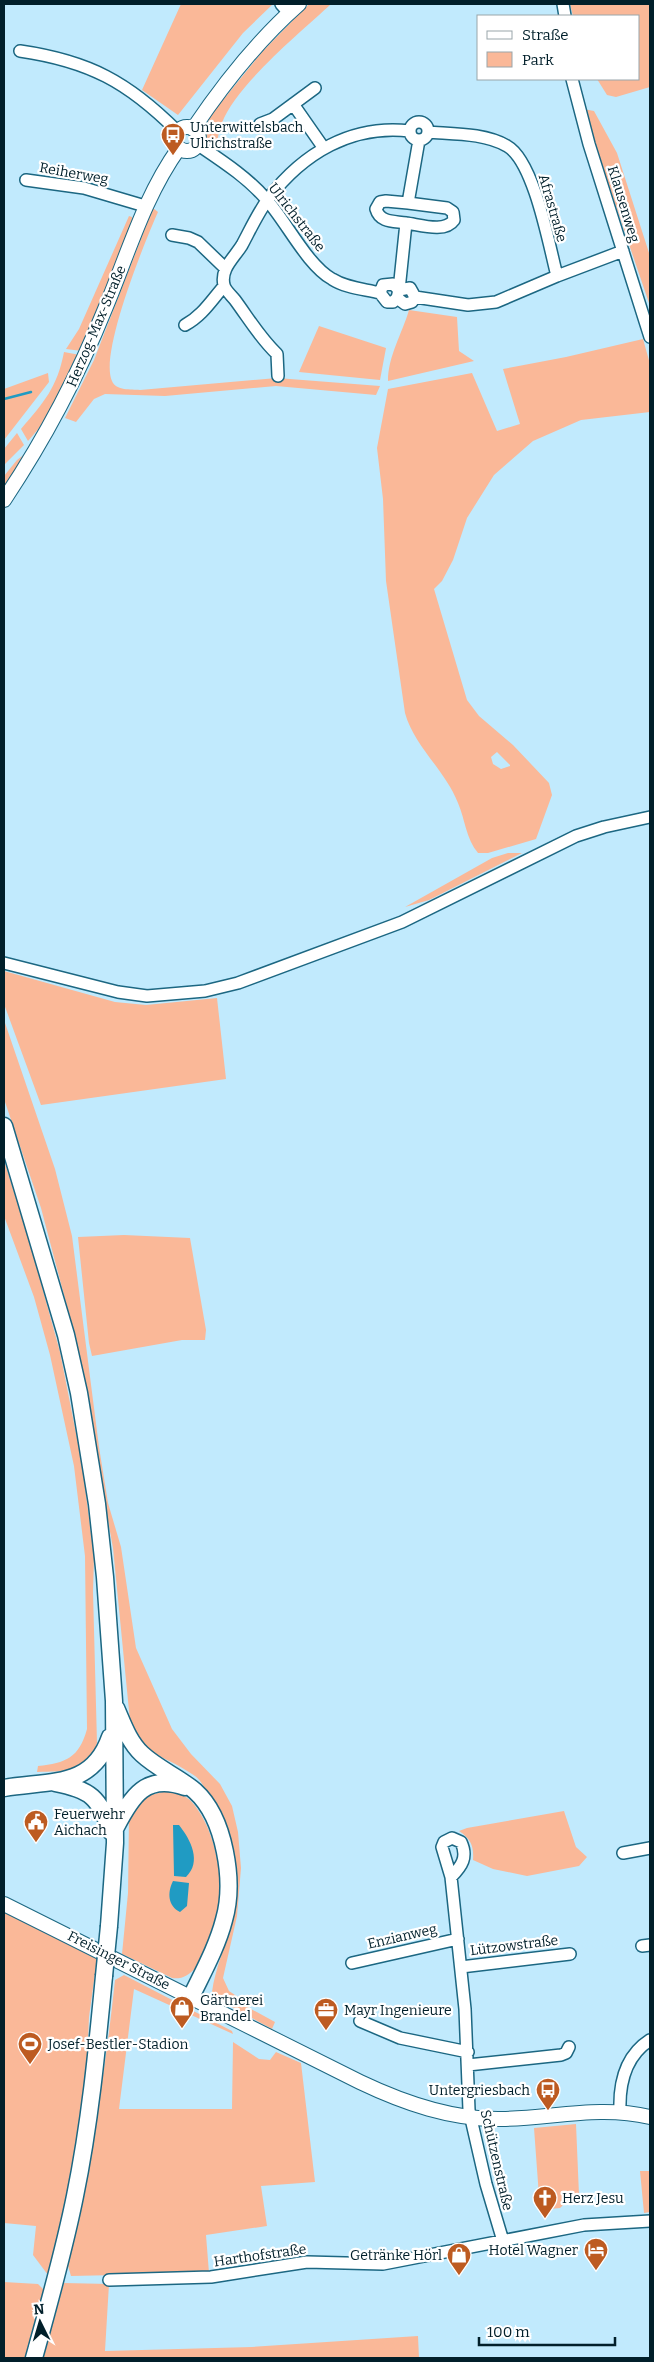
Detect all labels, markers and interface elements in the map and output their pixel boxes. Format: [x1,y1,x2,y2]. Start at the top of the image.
legend [477,15,639,80]
text: Straße [522,26,568,44]
text: Park [522,51,554,69]
place label: Unterwittelsbach Ulrichstraße [190,119,303,152]
bus stop icon: Unterwittelsbach Ulrichstraße [160,122,186,156]
street label: Reiherweg [38,159,110,188]
street label: Klausenweg [604,164,643,245]
street label: Afrastraße [535,172,570,244]
street label: Ulrichstraße [265,180,329,255]
street label: Herzog-Max-Straße [63,263,130,390]
place label: Feuerwehr Aichach [54,1806,125,1839]
public building icon: Feuerwehr Aichach [23,1809,49,1843]
street label: Enzianweg [366,1920,439,1953]
street label: Freisinger Straße [65,1927,173,1994]
street label: Lützowstraße [469,1932,559,1959]
place label: Gärtnerei Brandel [200,1992,263,2025]
shop icon: Gärtnerei Brandel [169,1995,195,2029]
office icon: Mayr Ingenieure [313,1997,339,2031]
place label: Mayr Ingenieure [344,2002,452,2019]
sports icon: Josef-Bestler-Stadion [17,2031,43,2065]
place label: Josef-Bestler-Stadion [47,2036,189,2053]
bus stop icon: Untergriesbach [535,2077,561,2111]
place label: Untergriesbach [429,2082,530,2099]
street label: Schützenstraße [477,2108,516,2212]
church icon: Herz Jesu [532,2185,558,2219]
place label: Herz Jesu [562,2190,624,2207]
hotel icon: Hotel Wagner [583,2237,609,2271]
street label: Harthofstraße [213,2241,307,2270]
shop icon: Getränke Hörl [446,2242,472,2276]
place label: Hotel Wagner [489,2242,578,2259]
place label: Getränke Hörl [350,2247,442,2264]
north arrow [15,2297,65,2347]
text: N [33,2301,45,2318]
scale bar [479,2314,615,2346]
text: 100 m [487,2323,530,2341]

